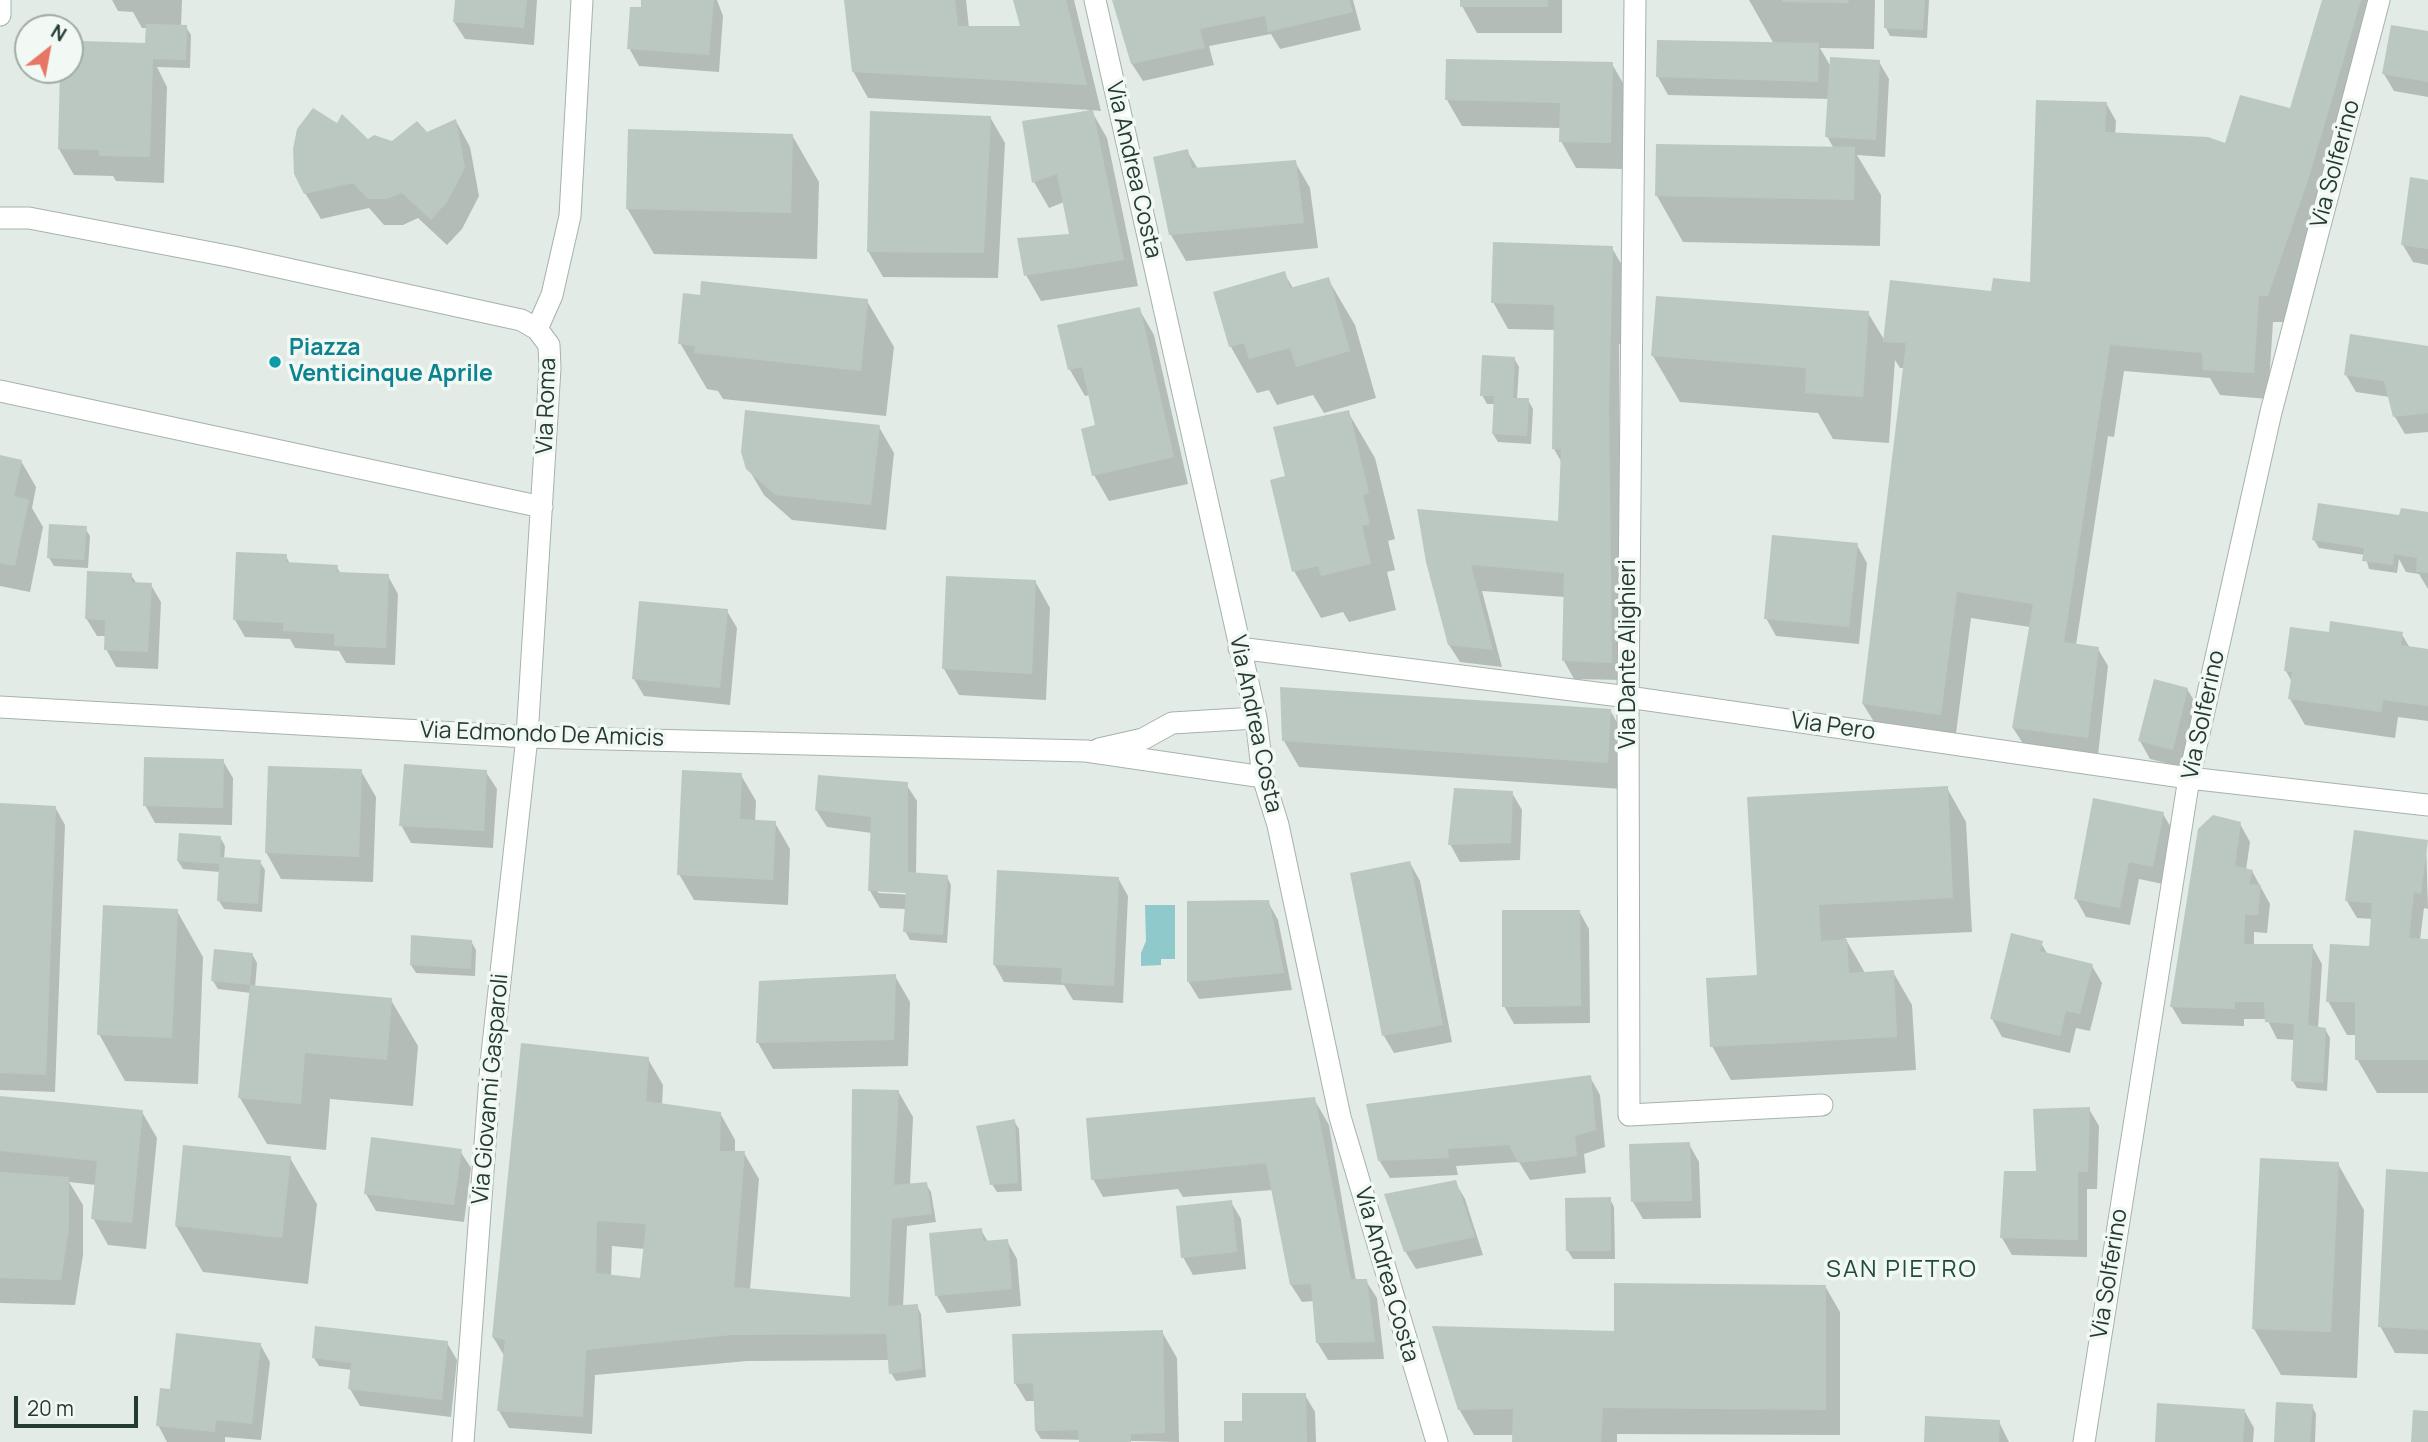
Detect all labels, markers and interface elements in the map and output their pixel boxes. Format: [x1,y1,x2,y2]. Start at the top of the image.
north arrow [14,14,84,84]
text: N [46,18,71,47]
street label: Via Andrea Costa [1099,79,1167,261]
street label: Via Solferino [2306,97,2366,231]
place label: Piazza Venticinque Aprile [289,335,493,389]
marker: Piazza Venticinque Aprile [267,354,283,370]
street label: Via Roma [532,357,562,455]
street label: Via Dante Alighieri [1615,559,1643,749]
street label: Via Andrea Costa [1223,633,1287,815]
street label: Via Solferino [2177,648,2231,782]
street label: Via Pero [1789,707,1877,747]
street label: Via Edmondo De Amicis [420,717,664,753]
street label: Via Giovanni Gasparoli [467,972,515,1206]
street label: Via Andrea Costa [1348,1184,1424,1366]
street label: Via Solferino [2086,1207,2134,1341]
district label: SAN PIETRO [1827,1256,1977,1284]
scale bar [18,1382,142,1426]
text: 20 m [27,1394,74,1422]

